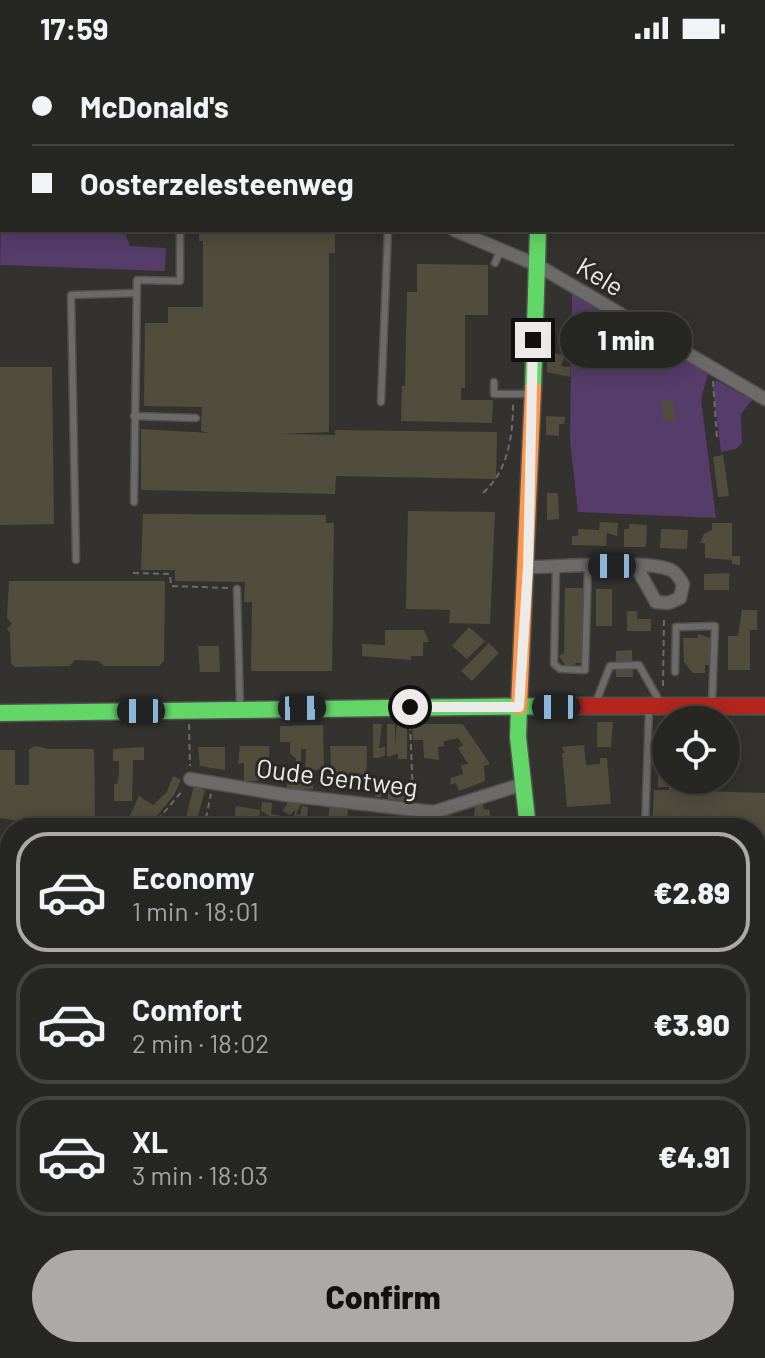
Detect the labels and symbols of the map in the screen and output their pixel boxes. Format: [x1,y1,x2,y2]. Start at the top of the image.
street label: Kele [572,250,630,302]
callout: 1 min [561,312,693,368]
route end [515,322,551,358]
car [588,554,636,578]
route start [392,689,428,725]
car [532,695,580,719]
car [278,696,326,720]
car [117,699,165,723]
street label: Oude Gentweg [255,751,420,802]

